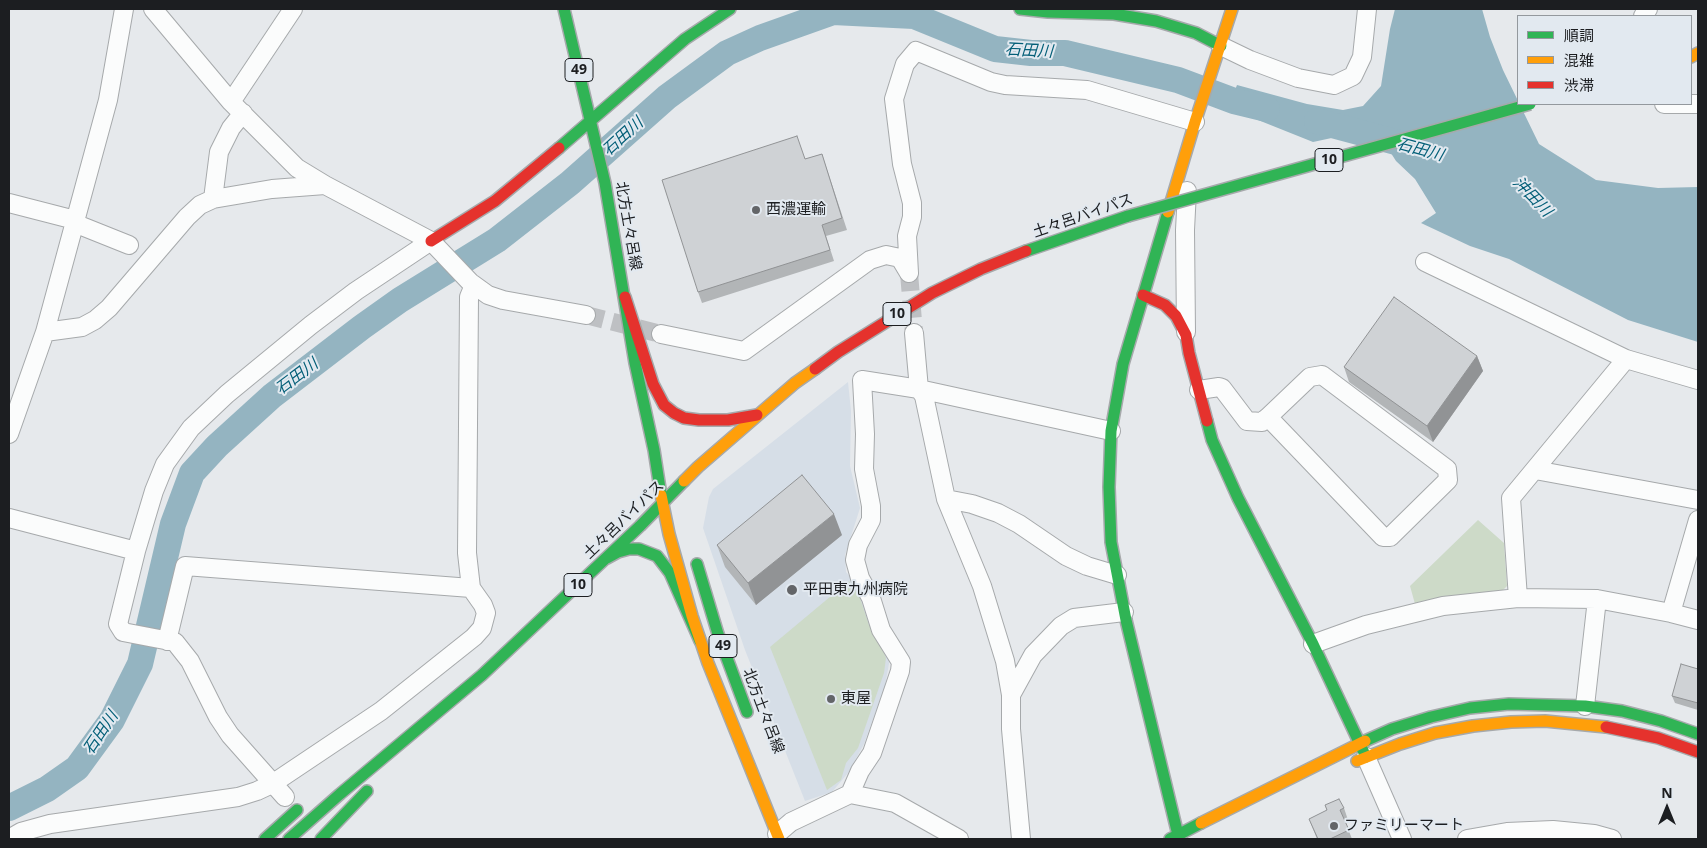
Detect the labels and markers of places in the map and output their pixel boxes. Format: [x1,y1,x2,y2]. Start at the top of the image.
place label: 西濃運輸 [766,201,826,219]
marker: 西濃運輸 [750,204,762,216]
place label: 平田東九州病院 [803,581,908,599]
marker: 平田東九州病院 [785,583,799,597]
place label: 東屋 [841,690,871,708]
marker: 東屋 [825,693,837,705]
place label: ファミリーマート [1344,817,1464,835]
marker: ファミリーマート [1328,820,1340,832]

